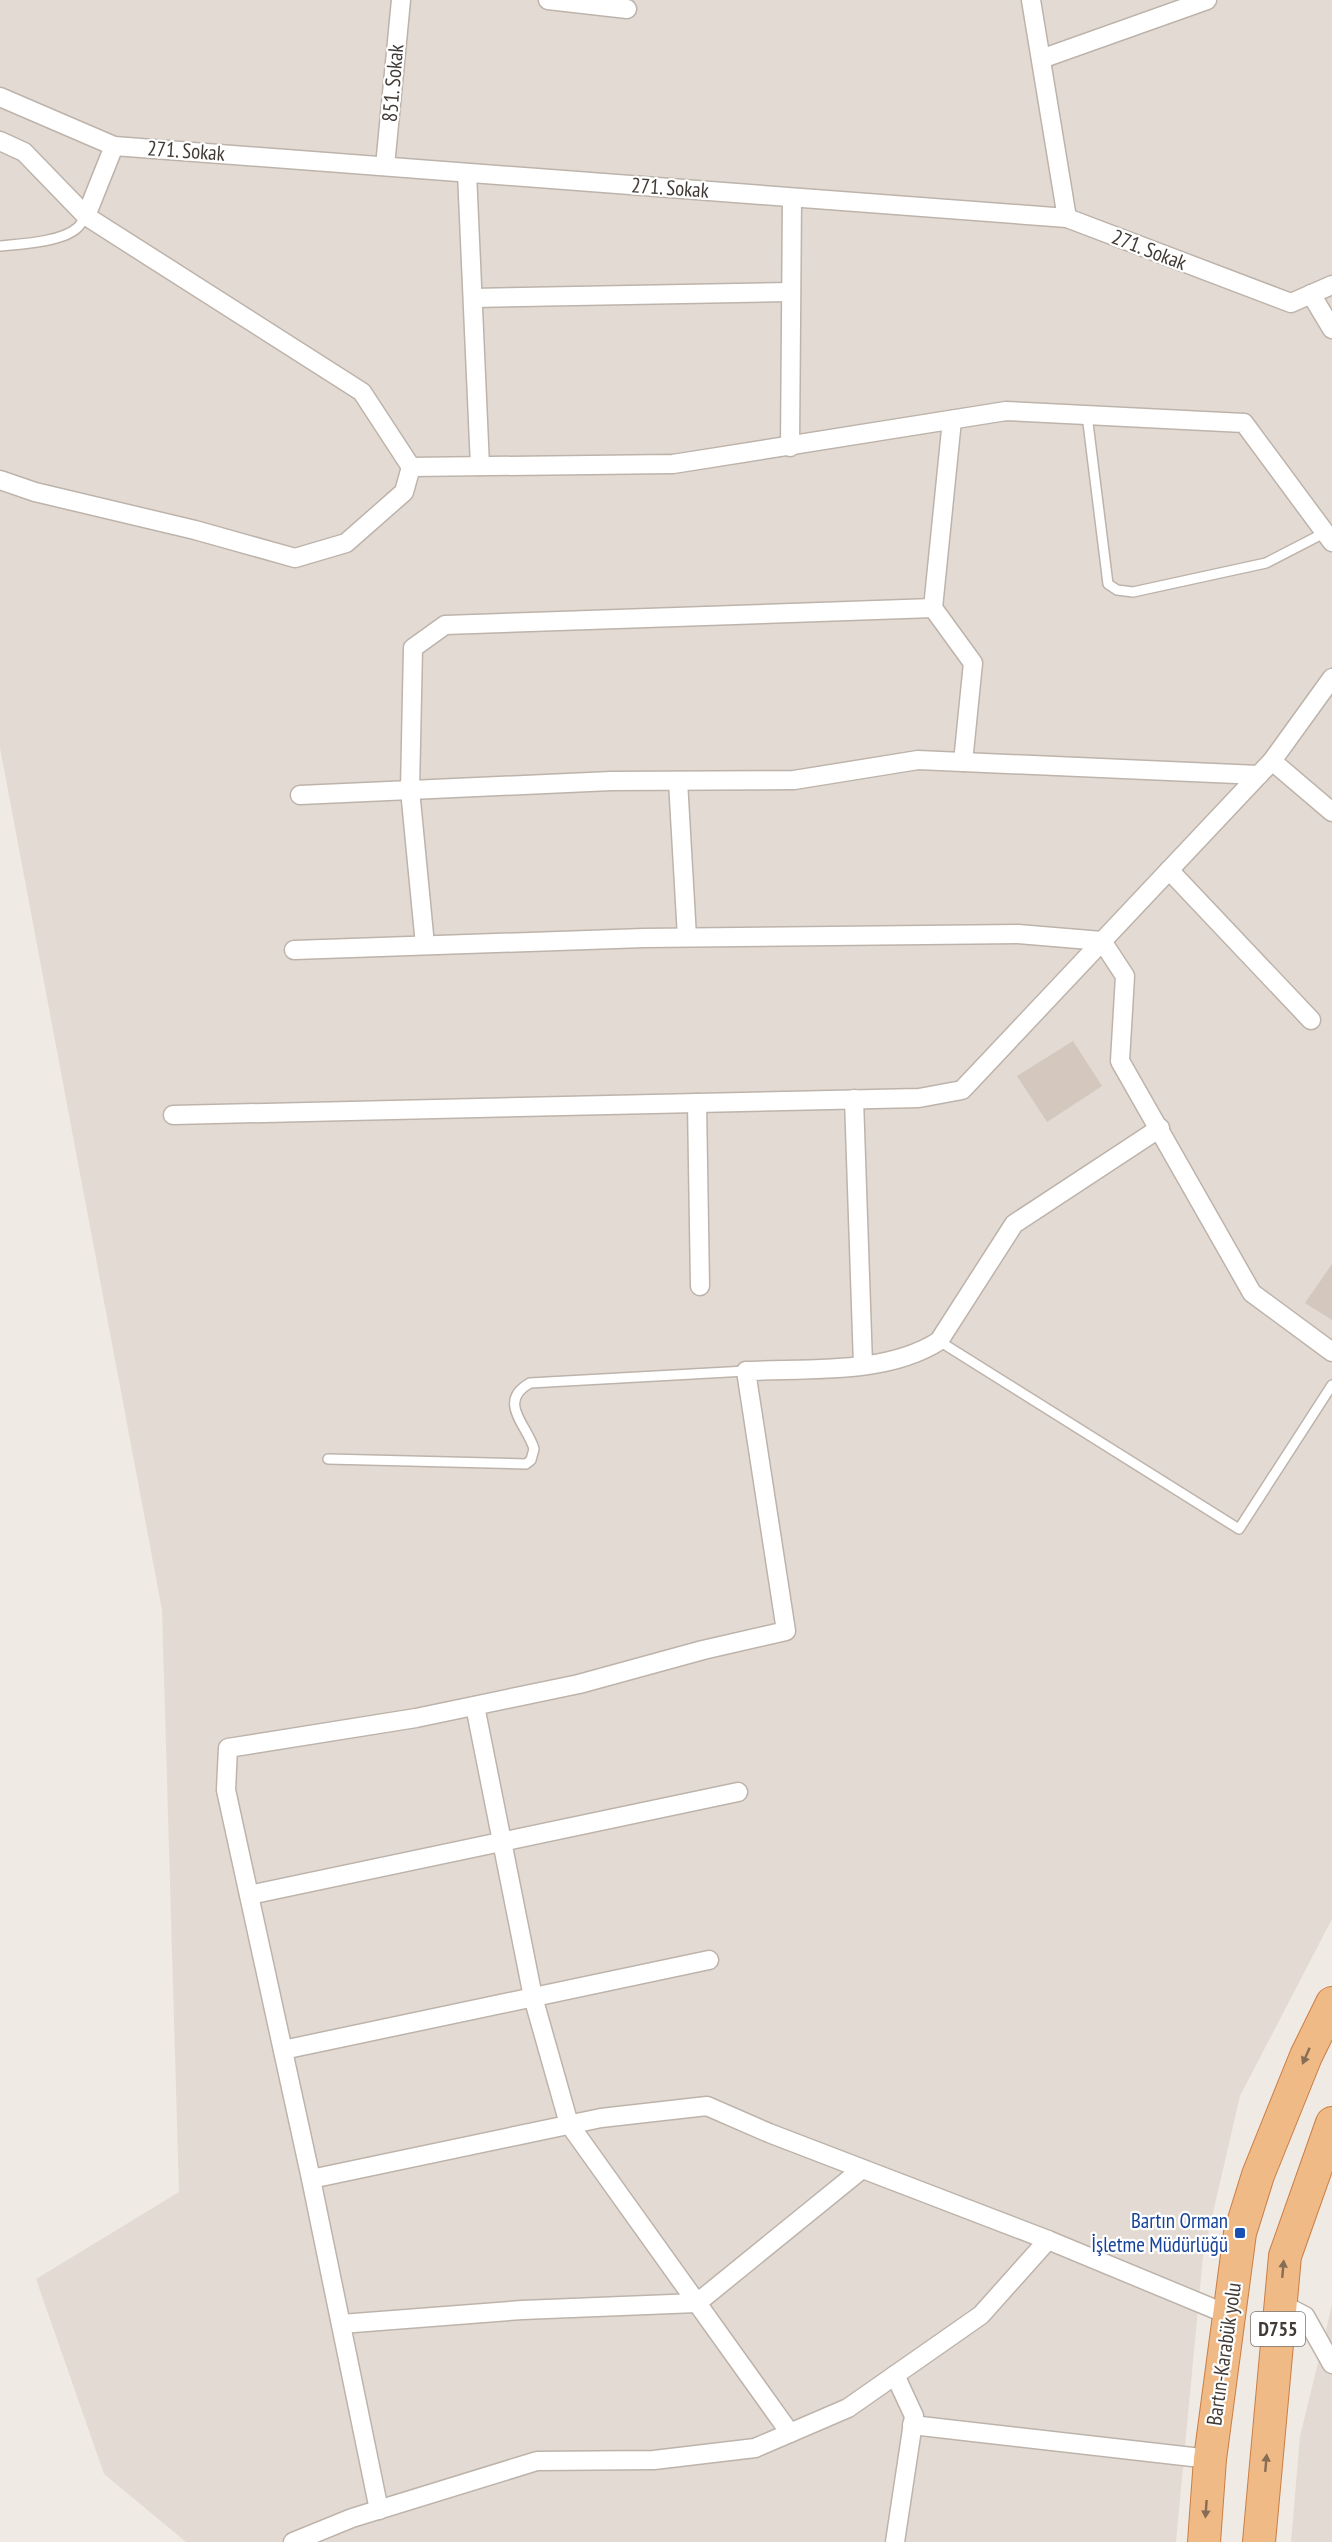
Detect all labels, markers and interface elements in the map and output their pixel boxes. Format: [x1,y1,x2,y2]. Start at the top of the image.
street label: 851. Sokak [376,43,409,123]
street label: 271. Sokak [146,134,226,167]
street label: 271. Sokak [630,171,710,204]
street label: 271. Sokak [1108,223,1190,276]
one-way arrow [1302,2047,1311,2064]
place label: Bartın Orman İşletme Müdürlüğü [1091,2207,1228,2258]
marker: Bartın Orman İşletme Müdürlüğü [1233,2226,1247,2240]
one-way arrow [1278,2259,1288,2278]
street label: Bartın-Karabük yolu [1200,2281,1247,2427]
road number: D755 [1251,2312,1305,2346]
one-way arrow [1261,2453,1271,2472]
one-way arrow [1202,2500,1211,2519]

